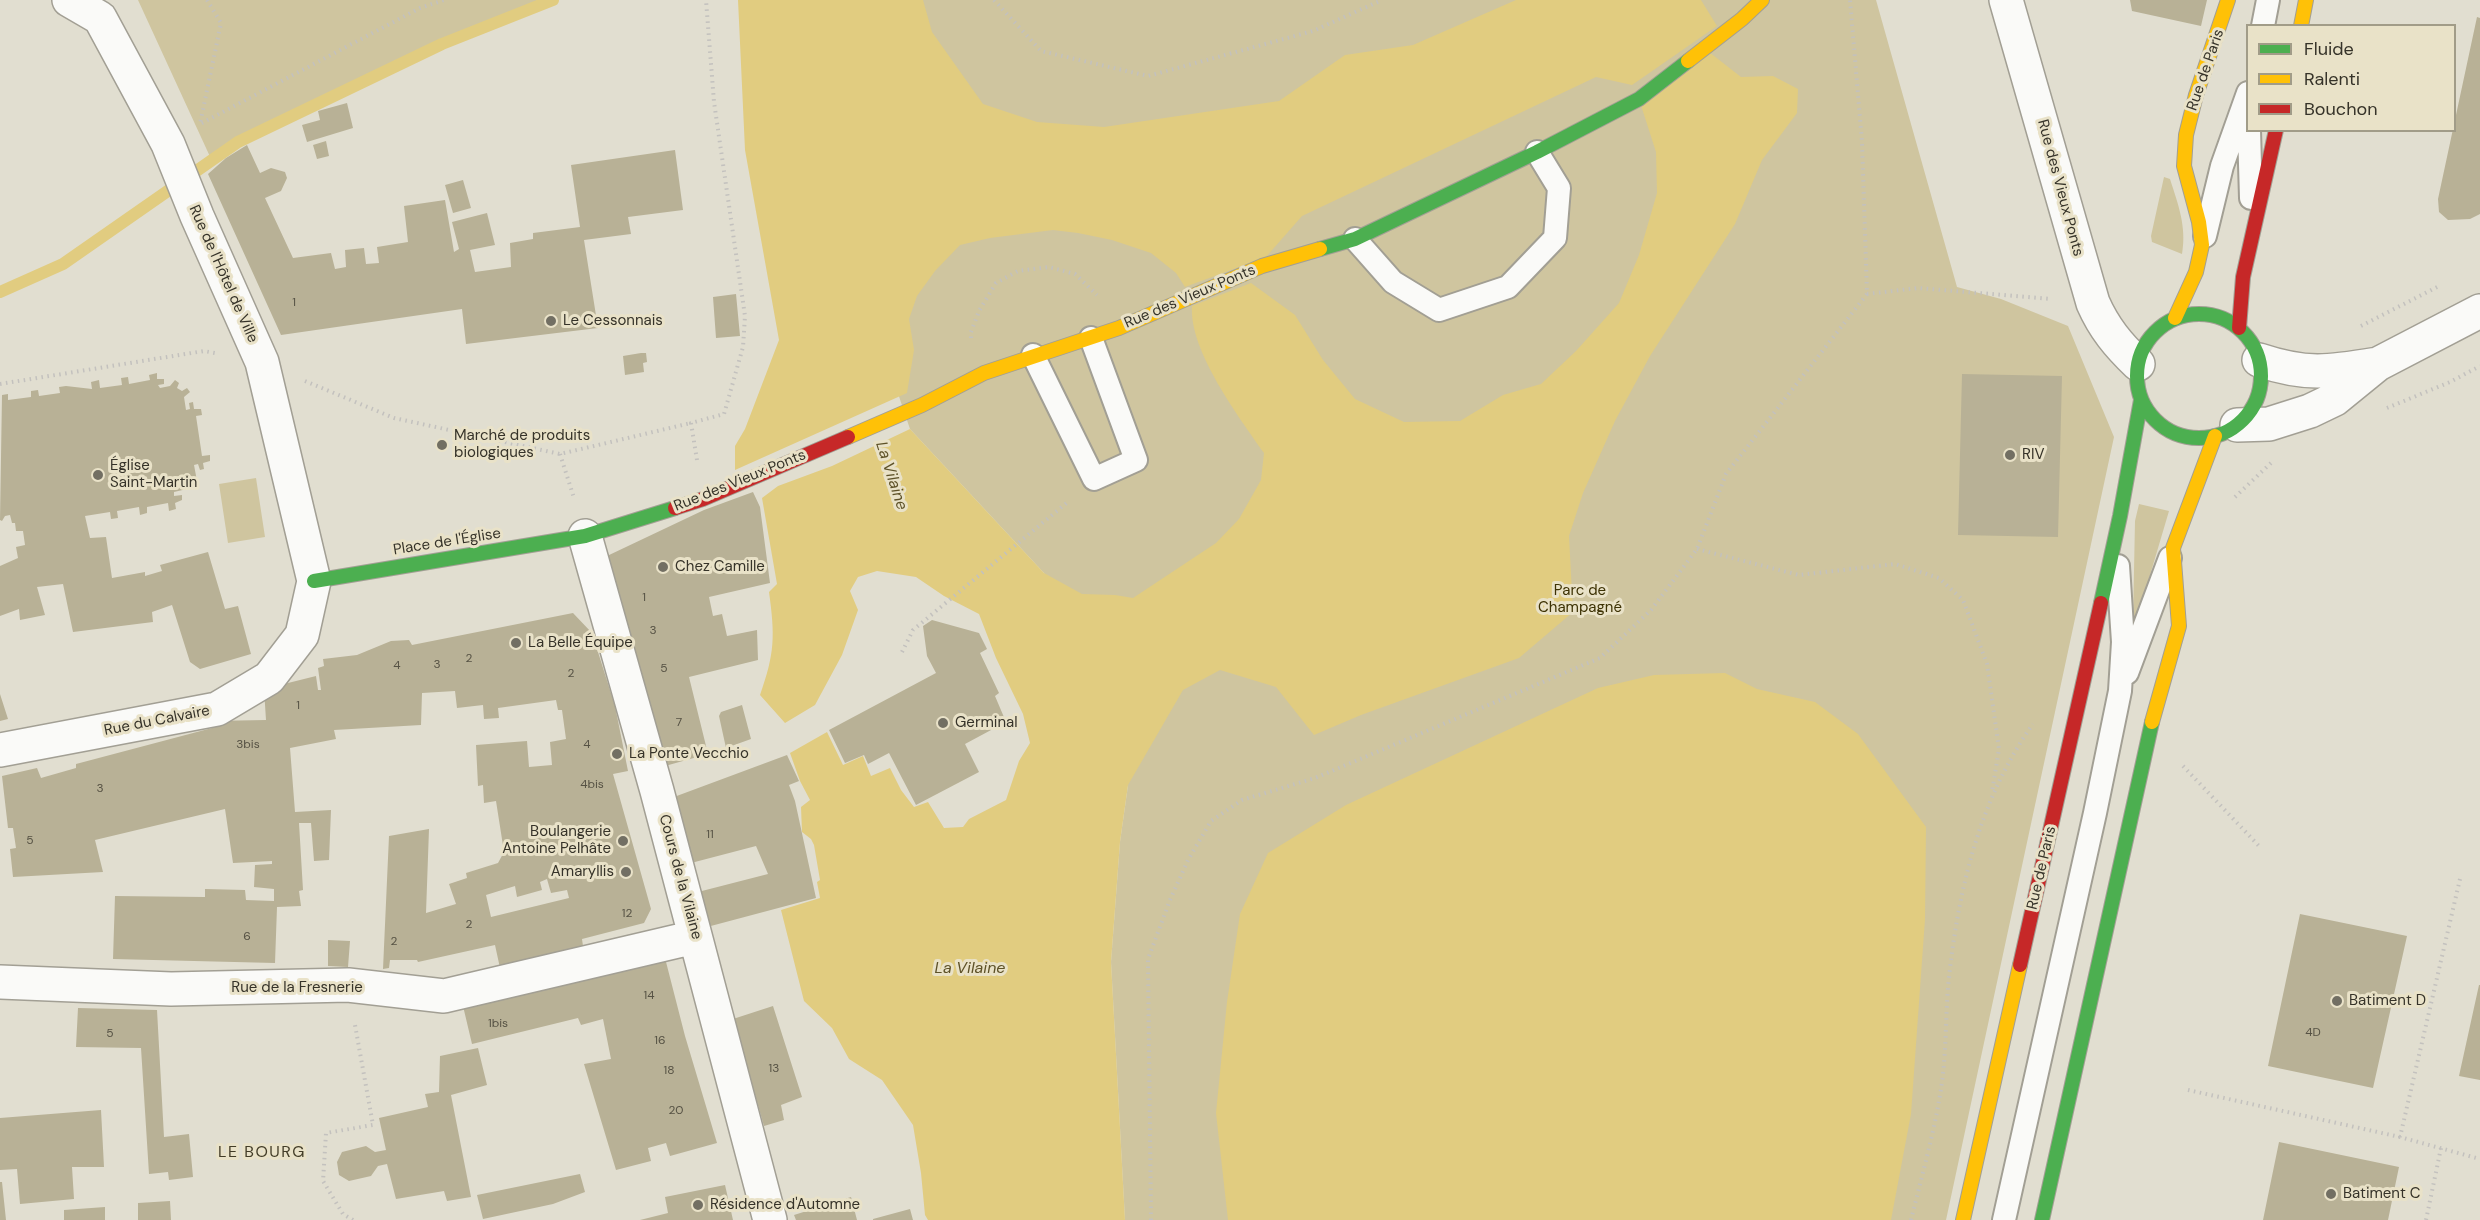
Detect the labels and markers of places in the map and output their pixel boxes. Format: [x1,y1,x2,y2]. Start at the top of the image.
place label: Le Cessonnais [563,312,663,330]
marker: Le Cessonnais [544,314,558,328]
place label: Marché de produits biologiques [454,427,590,462]
marker: Marché de produits biologiques [435,438,449,452]
place label: RIV [2022,446,2044,464]
marker: RIV [2003,448,2017,462]
place label: Église Saint-Martin [110,457,197,492]
marker: Église Saint-Martin [91,468,105,482]
place label: Chez Camille [675,558,765,576]
marker: Chez Camille [656,560,670,574]
place label: La Belle Équipe [528,634,633,652]
marker: La Belle Équipe [509,636,523,650]
place label: Germinal [955,714,1018,732]
marker: Germinal [936,716,950,730]
place label: La Ponte Vecchio [629,745,749,763]
marker: La Ponte Vecchio [610,747,624,761]
place label: Boulangerie Antoine Pelhâte [502,823,611,858]
marker: Boulangerie Antoine Pelhâte [616,834,630,848]
place label: Amaryllis [551,863,614,881]
marker: Amaryllis [619,865,633,879]
place label: Batiment D [2349,992,2426,1010]
marker: Batiment D [2330,994,2344,1008]
place label: Batiment C [2343,1185,2421,1203]
marker: Batiment C [2324,1187,2338,1201]
place label: Résidence d'Automne [710,1196,860,1214]
marker: Résidence d'Automne [691,1198,705,1212]

